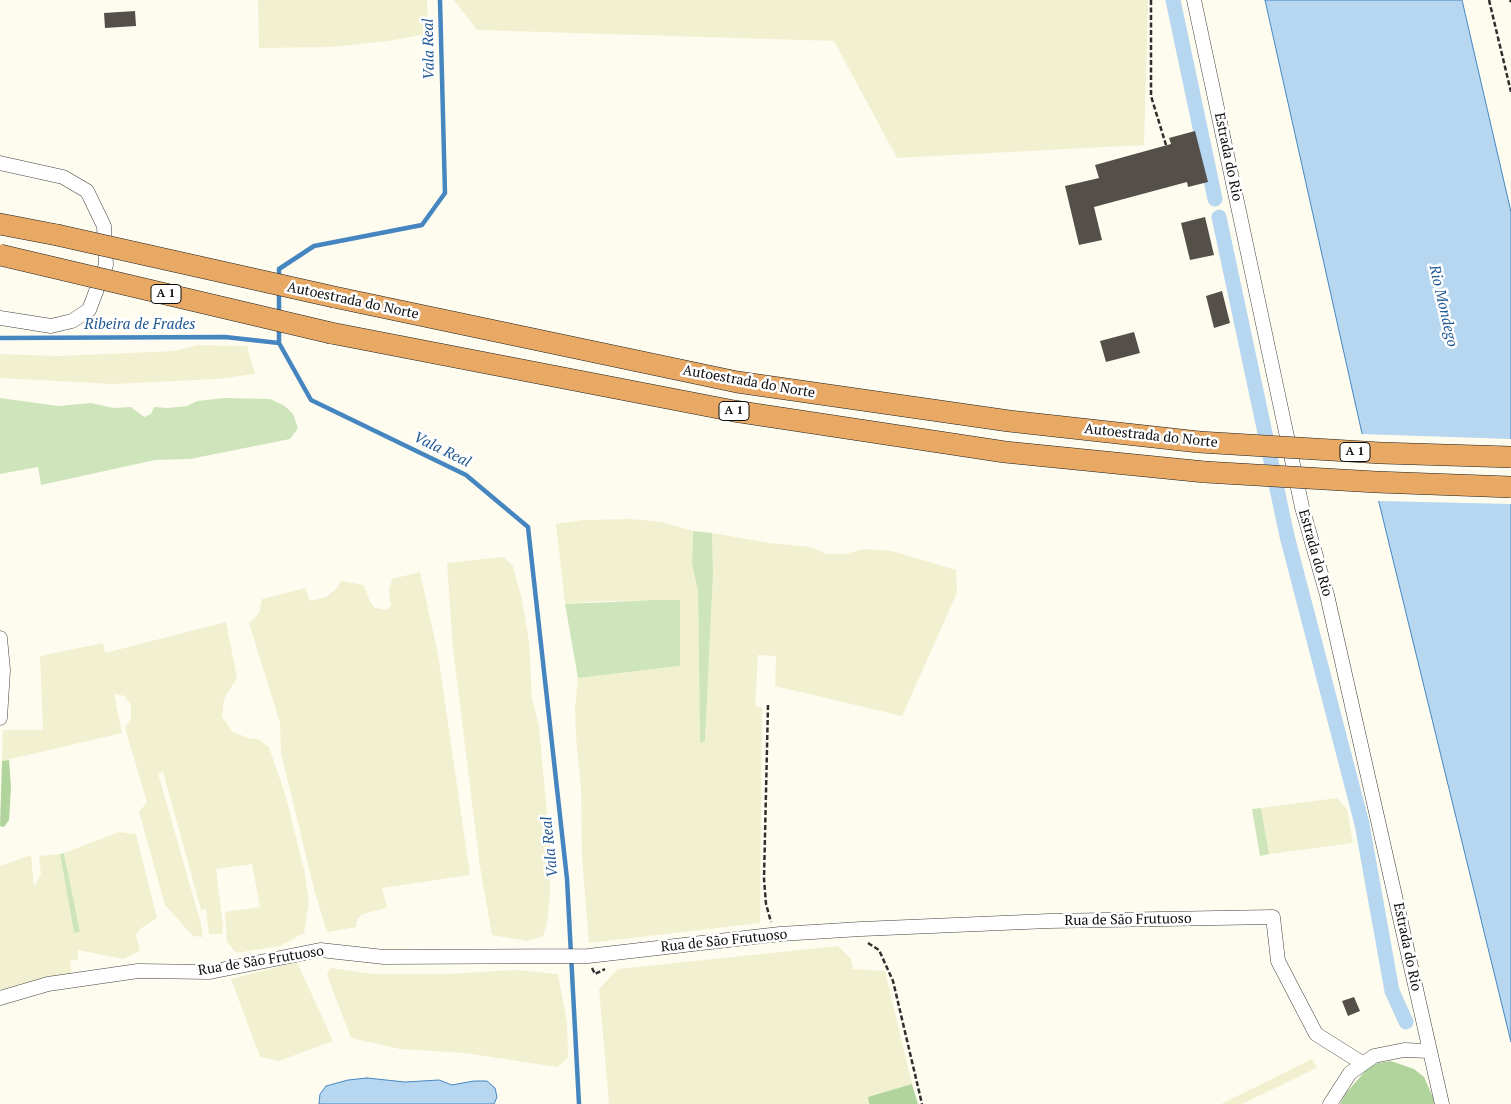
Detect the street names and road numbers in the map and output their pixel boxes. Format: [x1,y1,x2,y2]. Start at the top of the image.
street label: Estrada do Rio [1210,111,1246,203]
street label: Autoestrada do Norte [286,279,420,323]
road number: A 1 [151,284,181,304]
street label: Autoestrada do Norte [682,362,816,402]
road number: A 1 [719,402,749,421]
street label: Autoestrada do Norte [1083,421,1219,451]
road number: A 1 [1340,442,1370,462]
street label: Estrada do Rio [1295,507,1335,599]
street label: Estrada do Rio [1389,901,1425,993]
street label: Rua de São Frutuoso [1064,910,1192,930]
street label: Rua de São Frutuoso [660,926,788,956]
street label: Rua de São Frutuoso [197,943,325,979]

